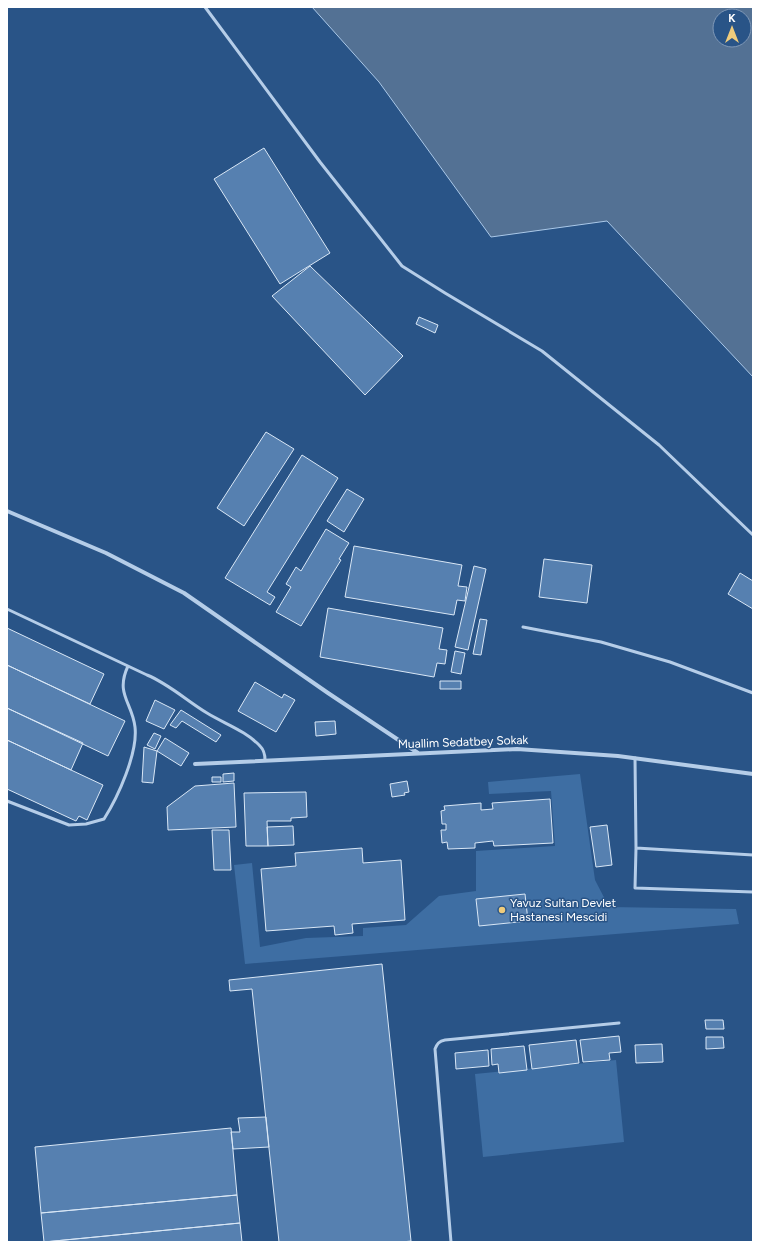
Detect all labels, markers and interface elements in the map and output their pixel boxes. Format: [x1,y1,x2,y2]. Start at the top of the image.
north arrow [712,8,752,48]
text: K [728,12,736,25]
street label: Muallim Sedatbey Sokak [398,733,529,751]
place label: Yavuz Sultan Devlet Hastanesi Mescidi [510,896,616,924]
marker: Yavuz Sultan Devlet Hastanesi Mescidi [497,905,507,915]

